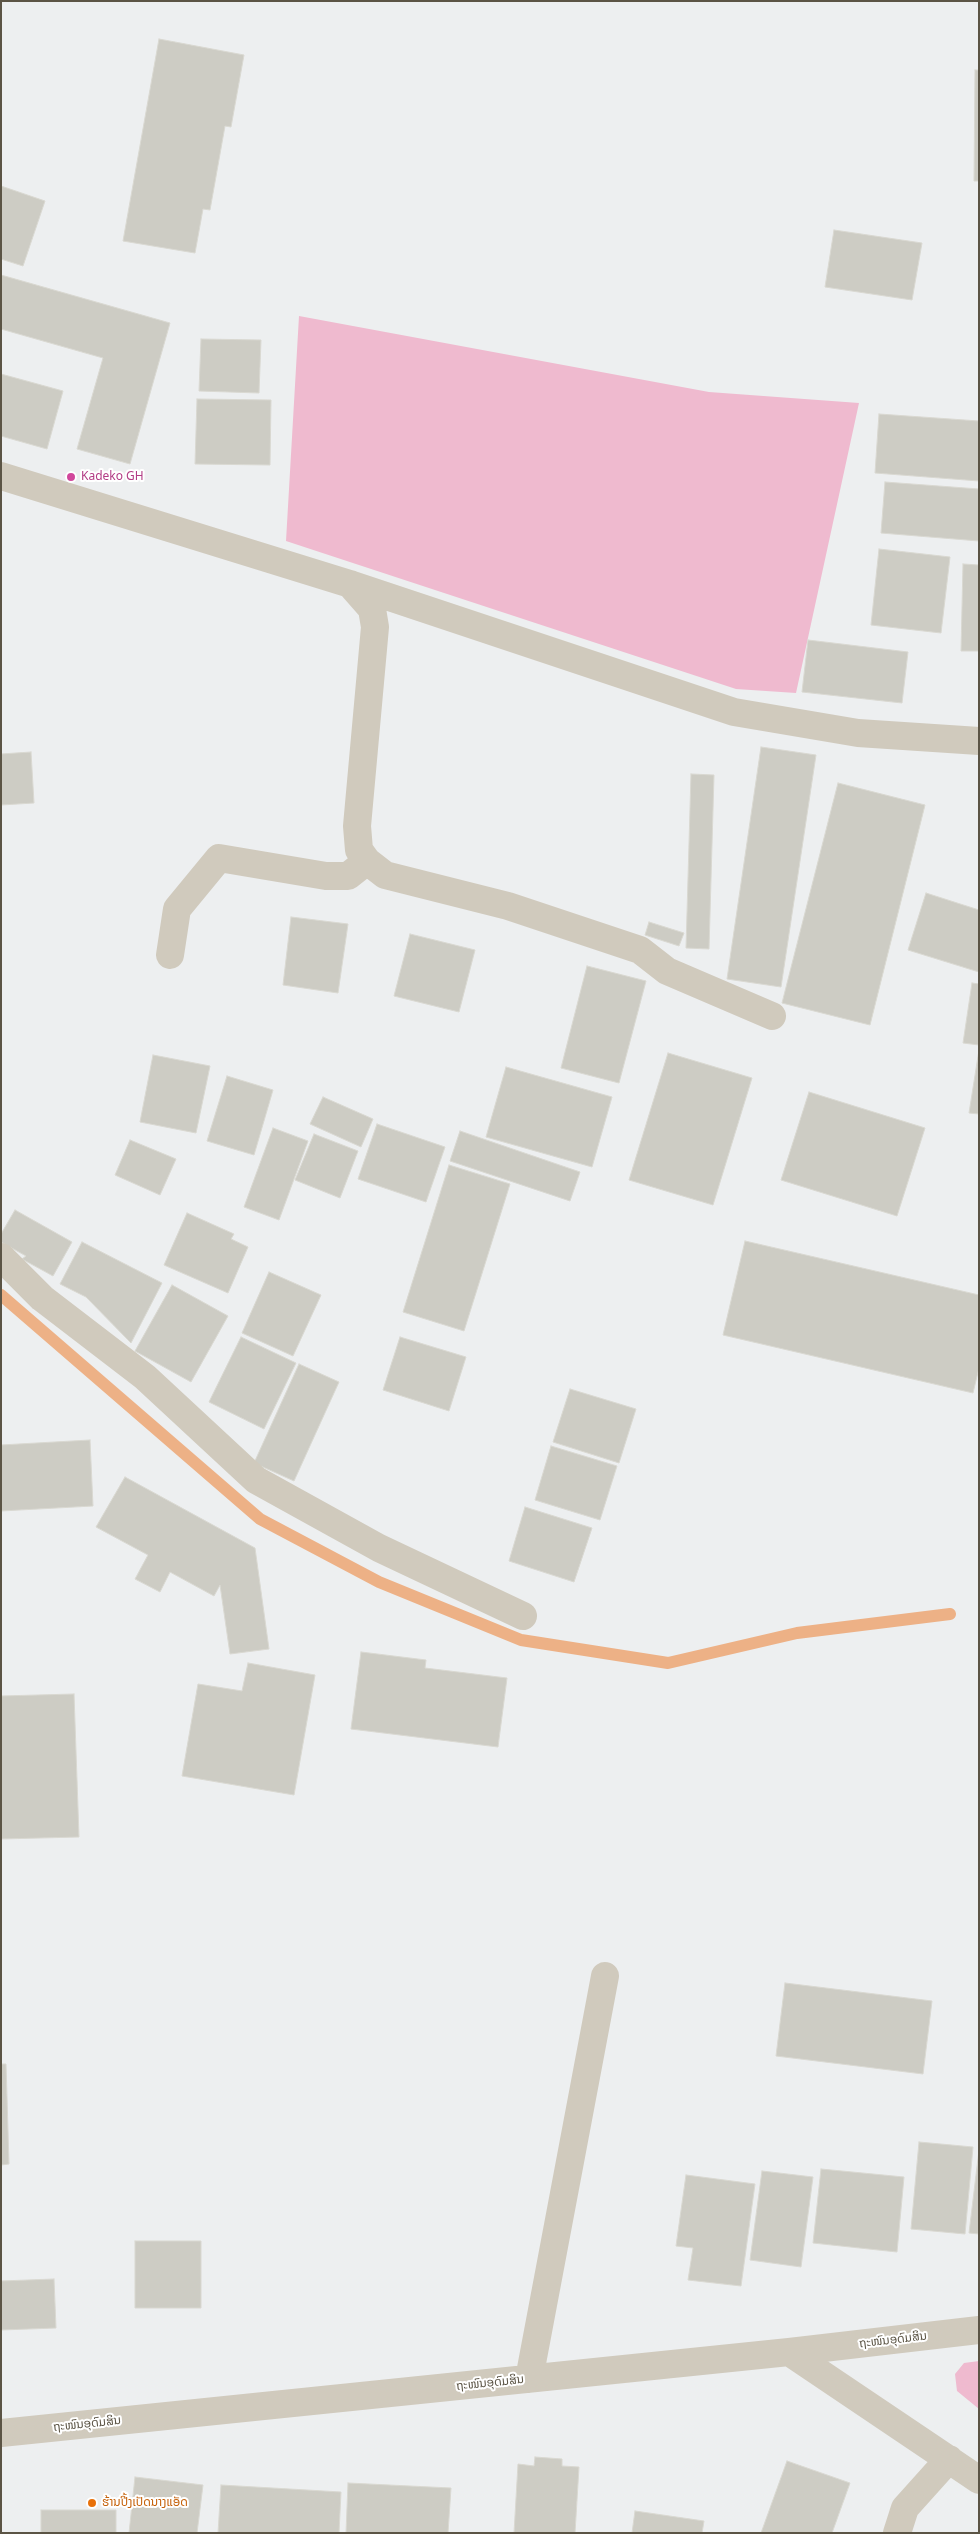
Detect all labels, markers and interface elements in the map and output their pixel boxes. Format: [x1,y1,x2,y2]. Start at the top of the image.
place label: Kadeko GH [81,470,144,484]
marker: Kadeko GH [65,471,77,483]
street label: ຖະໜົນອຸດົມສິນ [858,2329,928,2351]
street label: ຖະໜົນອຸດົມສິນ [455,2372,525,2394]
street label: ຖະໜົນອຸດົມສິນ [52,2413,122,2435]
place label: ຮ້ານປີ້ງເປັດນາງແອັດ [102,2496,188,2510]
marker: ຮ້ານປີ້ງເປັດນາງແອັດ [86,2497,98,2509]

